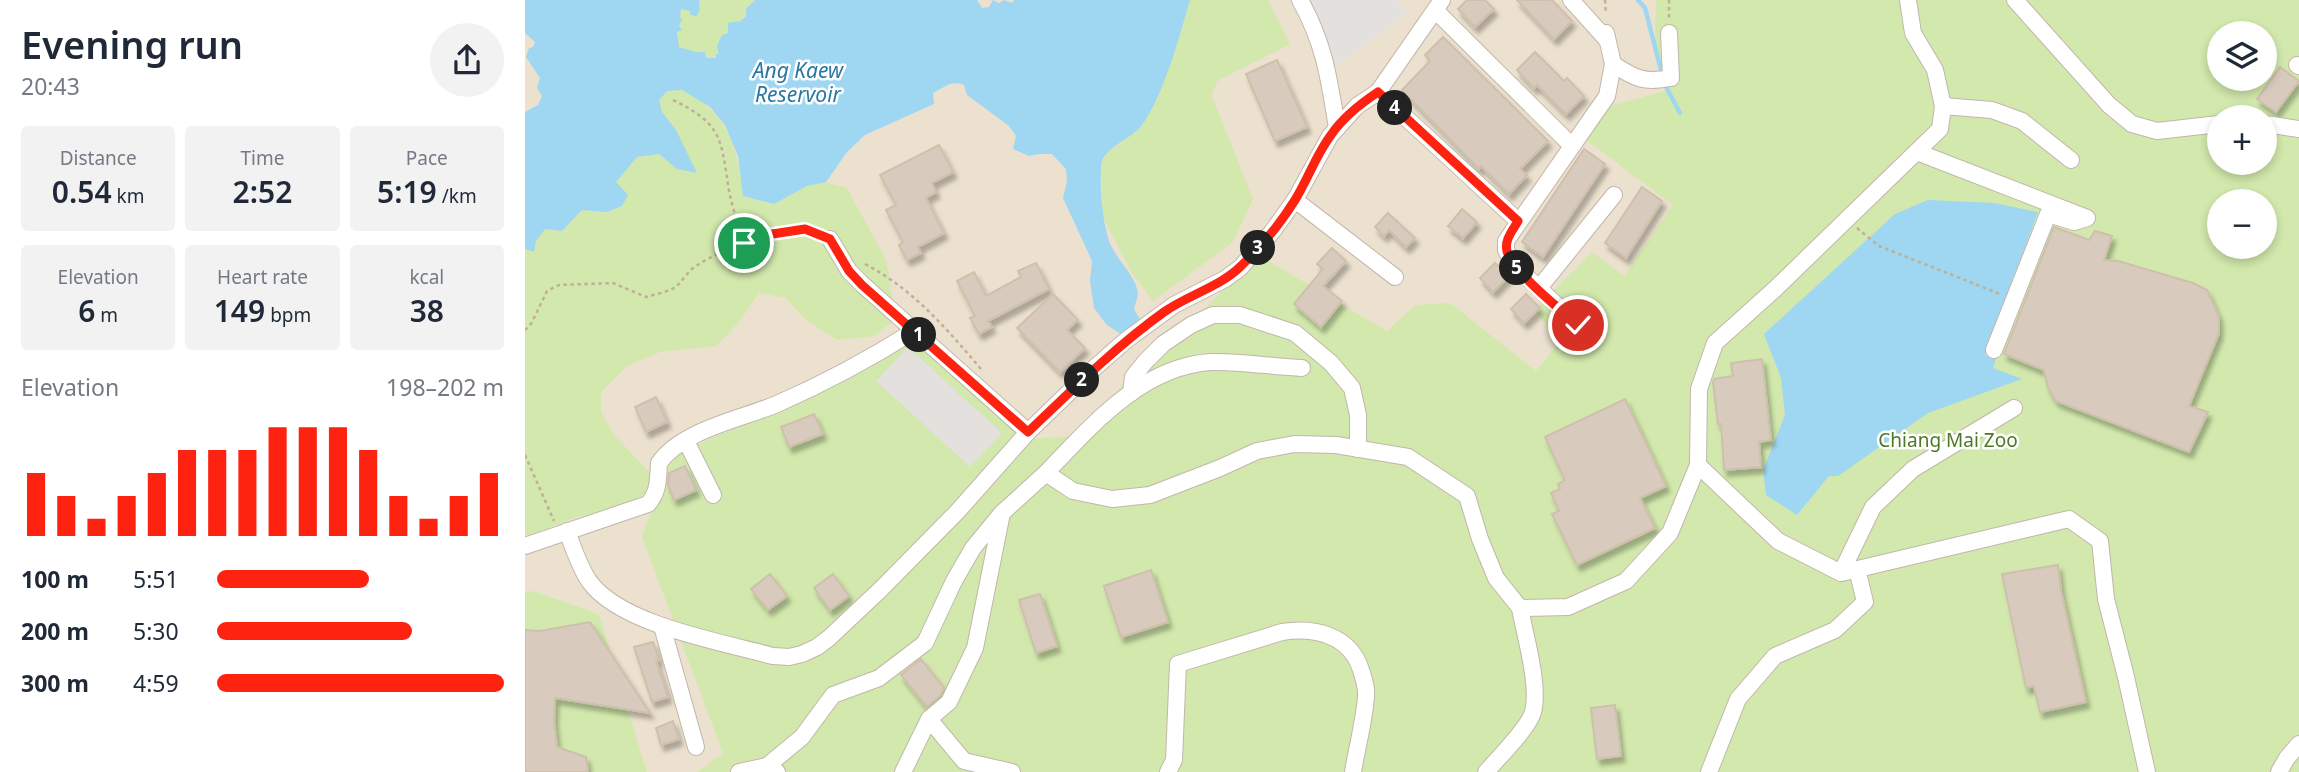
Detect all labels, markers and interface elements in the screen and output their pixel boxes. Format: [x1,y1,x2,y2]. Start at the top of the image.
text: Evening run [21,18,243,70]
map controls [2207,21,2277,259]
button: layers [2207,21,2277,91]
button: share [430,23,504,97]
water label: Ang Kaew Reservoir [751,56,844,108]
text: 20:43 [21,70,80,102]
pin: 4 [1377,90,1413,126]
text: 4 [1389,94,1400,120]
button: + [2207,105,2277,175]
text: Distance [60,145,137,171]
text: Time [241,145,284,171]
text: Pace [406,145,448,171]
text: 0.54 [52,171,112,212]
text: 2:52 [233,171,292,212]
text: 5:19 [377,171,437,212]
text: km [112,183,144,209]
text: /km [437,183,477,209]
button: − [2207,189,2277,259]
pin [714,213,774,273]
icon: arrive [725,224,763,262]
pin: 3 [1241,230,1275,266]
text: 3 [1252,234,1263,260]
pin: 5 [1499,250,1535,286]
text: 5 [1511,254,1522,280]
text: Elevation [58,264,139,290]
text: Heart rate [217,264,308,290]
text: kcal [409,264,444,290]
text: 6 [78,290,95,331]
text: 149 [214,290,265,331]
text: 38 [410,290,444,331]
pin [1548,295,1608,355]
text: m [95,302,118,328]
text: bpm [265,302,311,328]
icon: check [1559,306,1597,344]
pin: 1 [901,318,937,352]
text: 1 [913,321,924,347]
pin: 2 [1065,362,1099,398]
text: 2 [1076,366,1087,392]
text: Elevation [21,371,119,403]
text: 198–202 m [386,371,504,403]
park label: Chiang Mai Zoo [1878,427,2018,453]
text: 100 m [21,563,89,595]
text: 5:51 [133,563,179,595]
text: 200 m [21,615,89,647]
text: 5:30 [133,615,179,647]
text: 300 m [21,667,89,699]
text: 4:59 [133,667,179,699]

